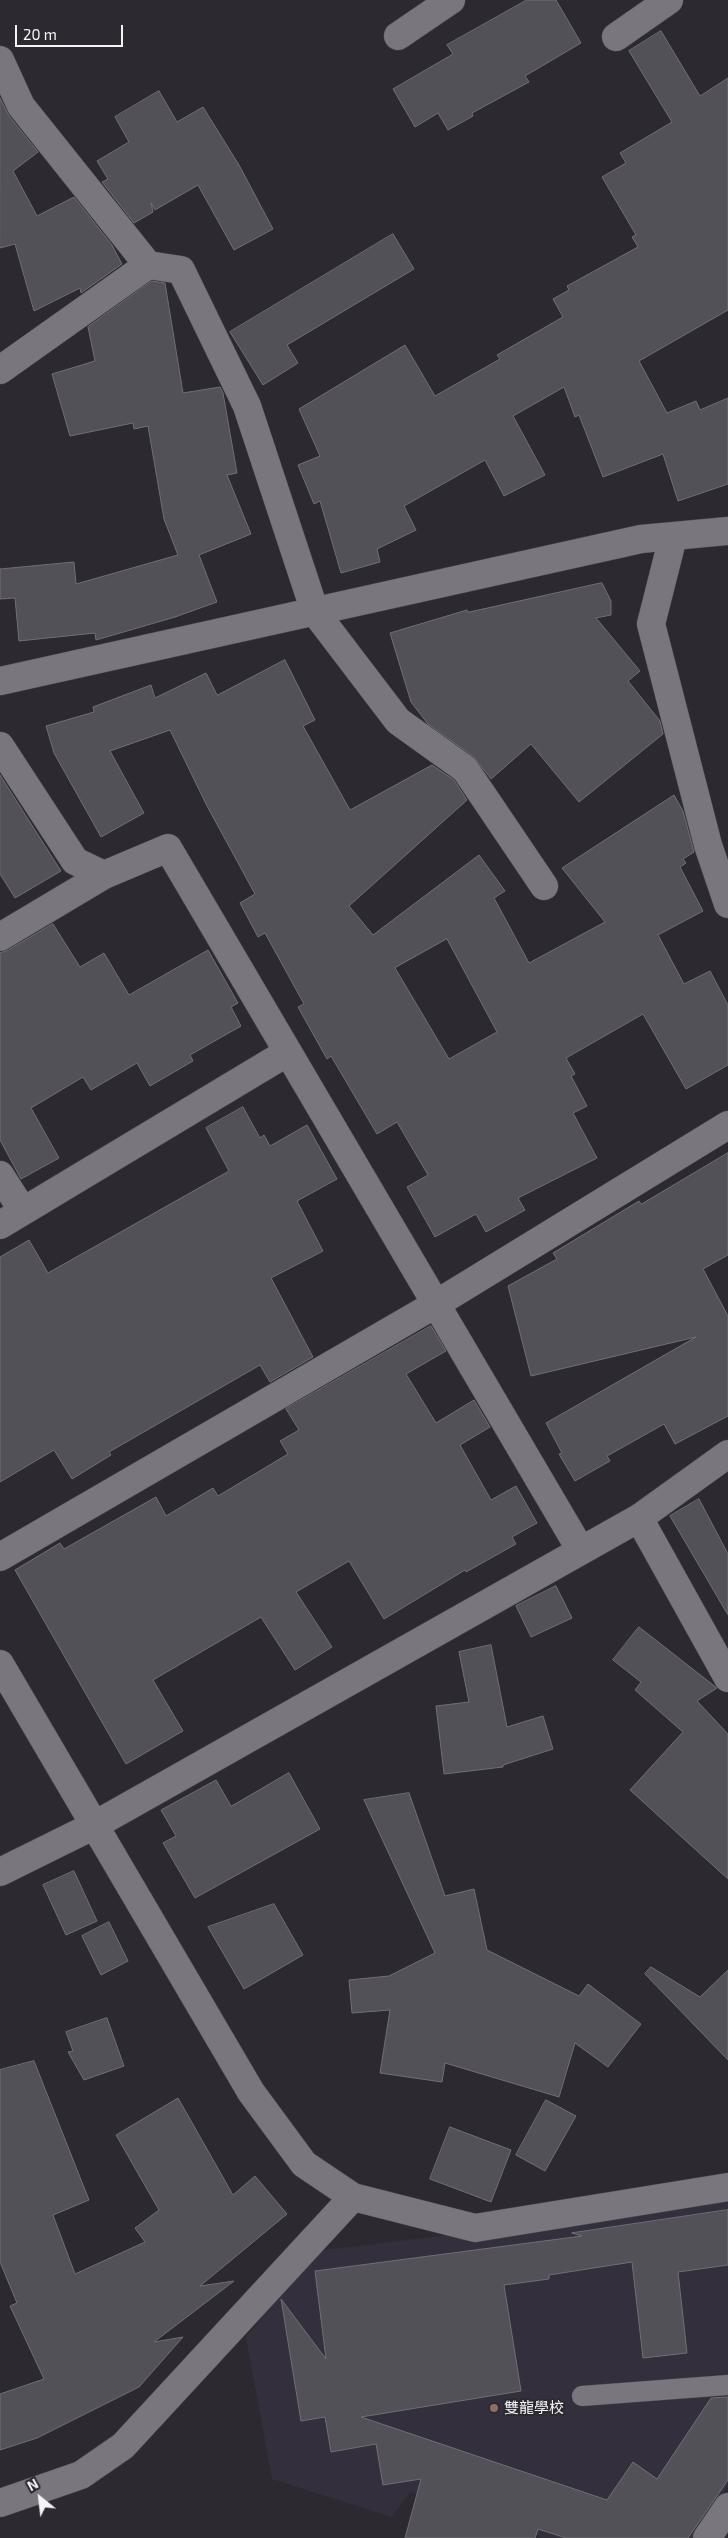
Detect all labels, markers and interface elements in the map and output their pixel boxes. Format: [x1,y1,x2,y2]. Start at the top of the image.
scale bar [18,15,125,47]
text: 20 m [23,25,57,43]
place label: 雙龍學校 [504,2399,564,2417]
marker: 雙龍學校 [488,2402,500,2414]
north arrow [15,2473,65,2523]
text: N [24,2475,41,2494]

